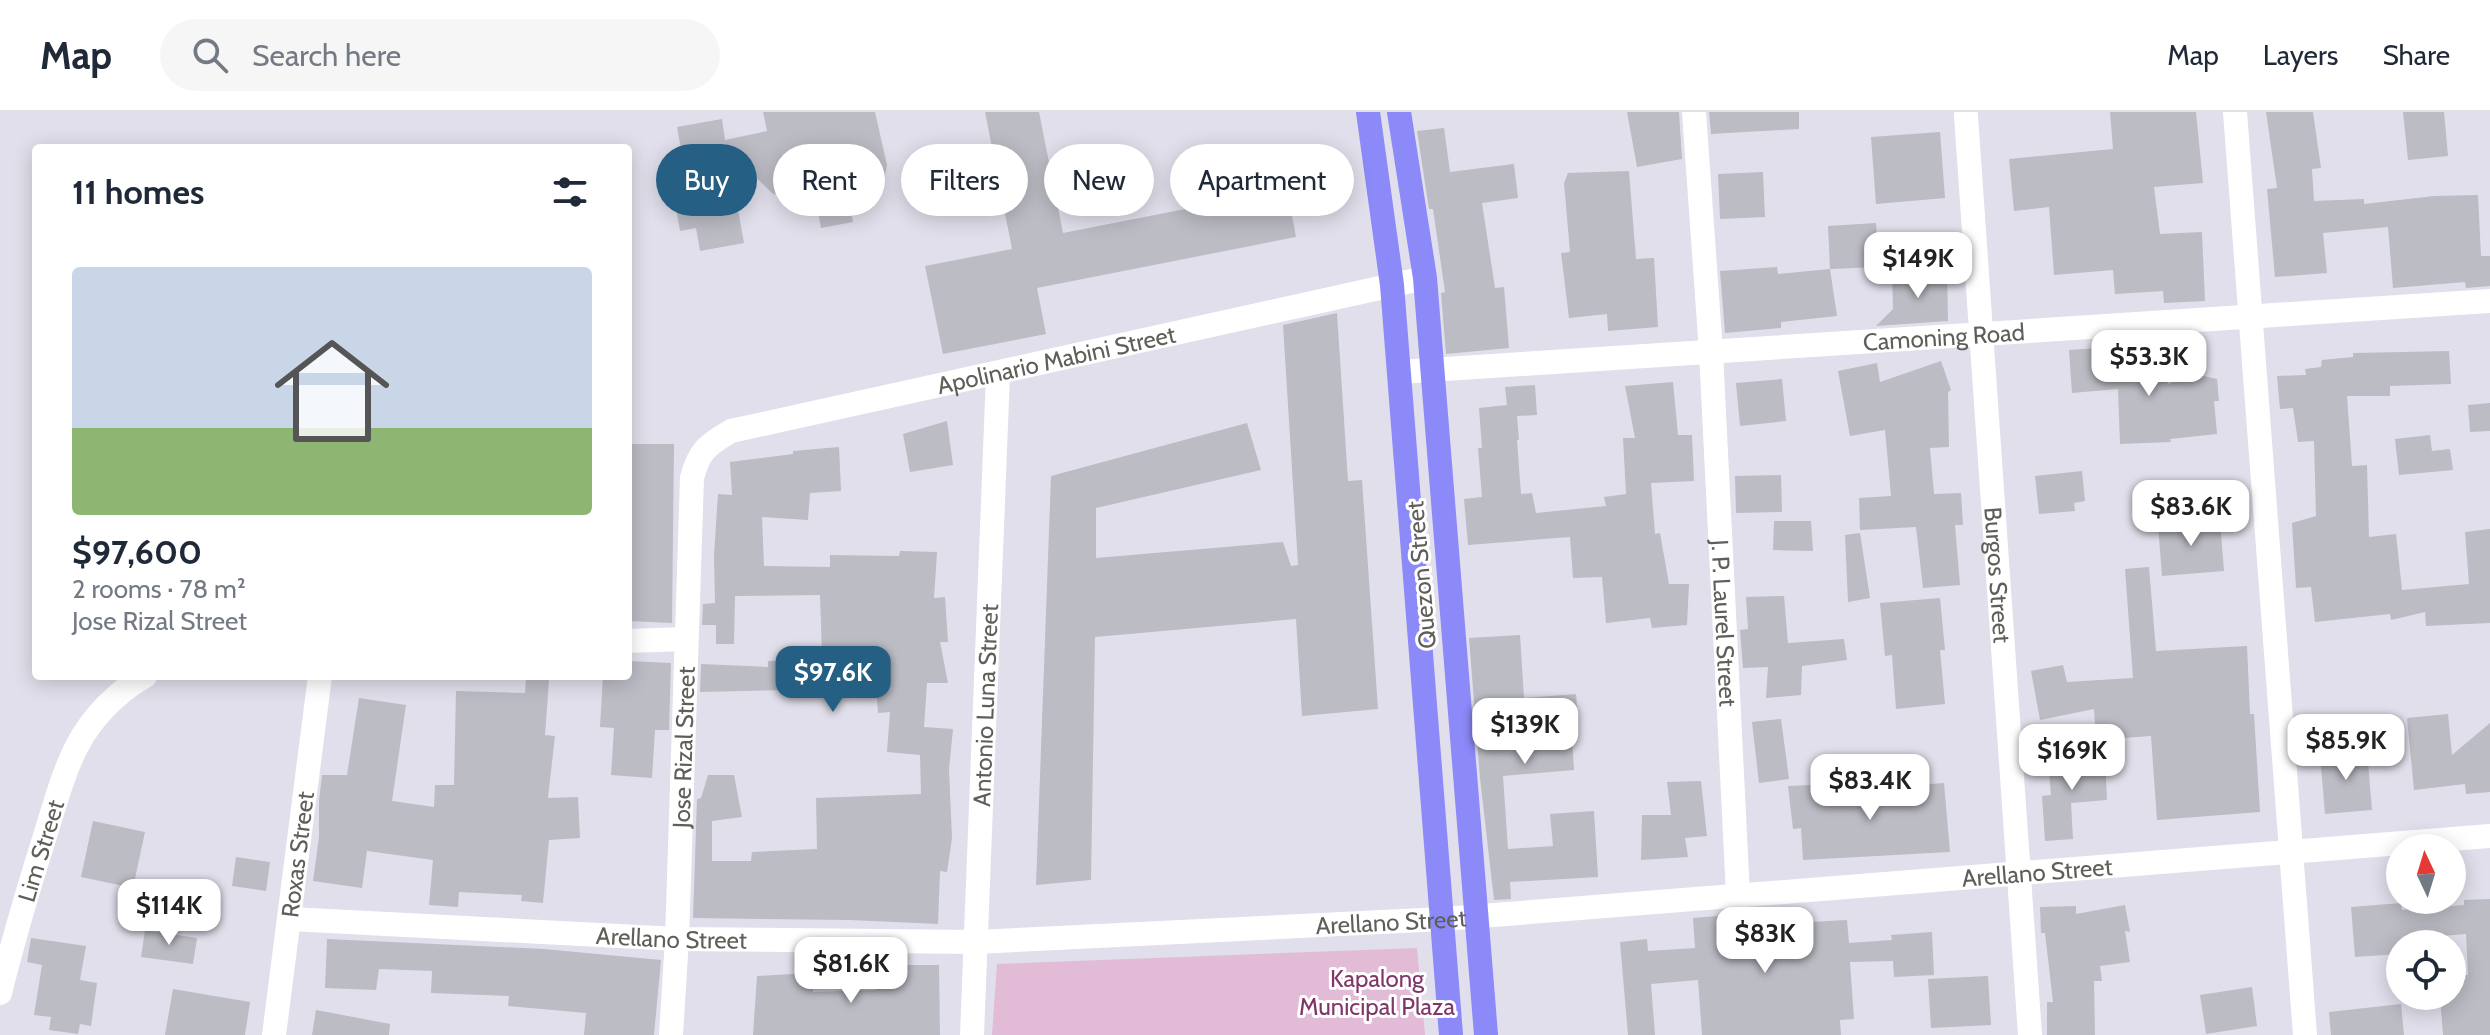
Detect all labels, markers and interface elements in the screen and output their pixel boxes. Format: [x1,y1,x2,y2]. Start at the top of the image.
search box [160,19,720,91]
text: Map [40,32,112,79]
icon: search [188,33,232,77]
text: Search here [252,37,401,74]
text: Map [2167,38,2219,72]
text: Layers [2263,38,2338,72]
text: Share [2382,38,2450,72]
chip: Buy [656,144,757,216]
chip: Rent [773,144,885,216]
chip: Filters [901,144,1028,216]
chip: New [1044,144,1154,216]
chip: Apartment [1170,144,1354,216]
icon: filters [548,170,592,214]
text: 11 homes [72,171,204,213]
pin: $149K [1862,232,1974,300]
text: $149K [1882,242,1954,274]
street label: Camoning Road [1862,317,2026,356]
icon: home [260,319,404,463]
street label: Apolinario Mabini Street [934,319,1178,400]
pin: $53.3K [2084,330,2214,398]
text: $53.3K [2109,340,2189,372]
pin: $83.6K [2126,480,2256,548]
text: $83.6K [2150,490,2232,522]
street label: Quezon Street [1400,500,1442,650]
street label: Burgos Street [1979,506,2017,644]
text: $97,600 [72,531,202,573]
street label: J. P. Laurel Street [1706,538,1743,707]
text: 2 rooms · 78 m² [72,573,246,605]
street label: Antonio Luna Street [966,603,1003,807]
text: Jose Rizal Street [72,605,247,637]
pin: $97.6K [768,646,898,714]
text: $97.6K [794,656,872,688]
street label: Jose Rizal Street [666,666,700,830]
pin: $139K [1469,698,1581,766]
text: $139K [1490,708,1560,740]
pin: $85.9K [2281,714,2411,782]
pin: $169K [2016,724,2128,792]
text: $85.9K [2305,724,2387,756]
text: $169K [2037,734,2107,766]
pin: $83.4K [1805,754,1935,822]
text: $83.4K [1828,764,1912,796]
street label: Roxas Street [275,790,320,919]
street label: Lim Street [11,796,70,905]
north arrow [2386,834,2466,914]
map controls [2386,834,2466,1010]
street label: Arellano Street [1961,851,2113,892]
pin: $114K [113,879,225,947]
text: $114K [136,889,202,921]
street label: Arellano Street [1315,903,1467,940]
pin: $83K [1718,907,1812,975]
text: $83K [1734,917,1796,949]
street label: Arellano Street [595,920,747,954]
button: locate [2386,930,2466,1010]
pin: $81.6K [786,937,916,1005]
text: $81.6K [812,947,890,979]
park label: Kapalong Municipal Plaza [1299,964,1455,1021]

